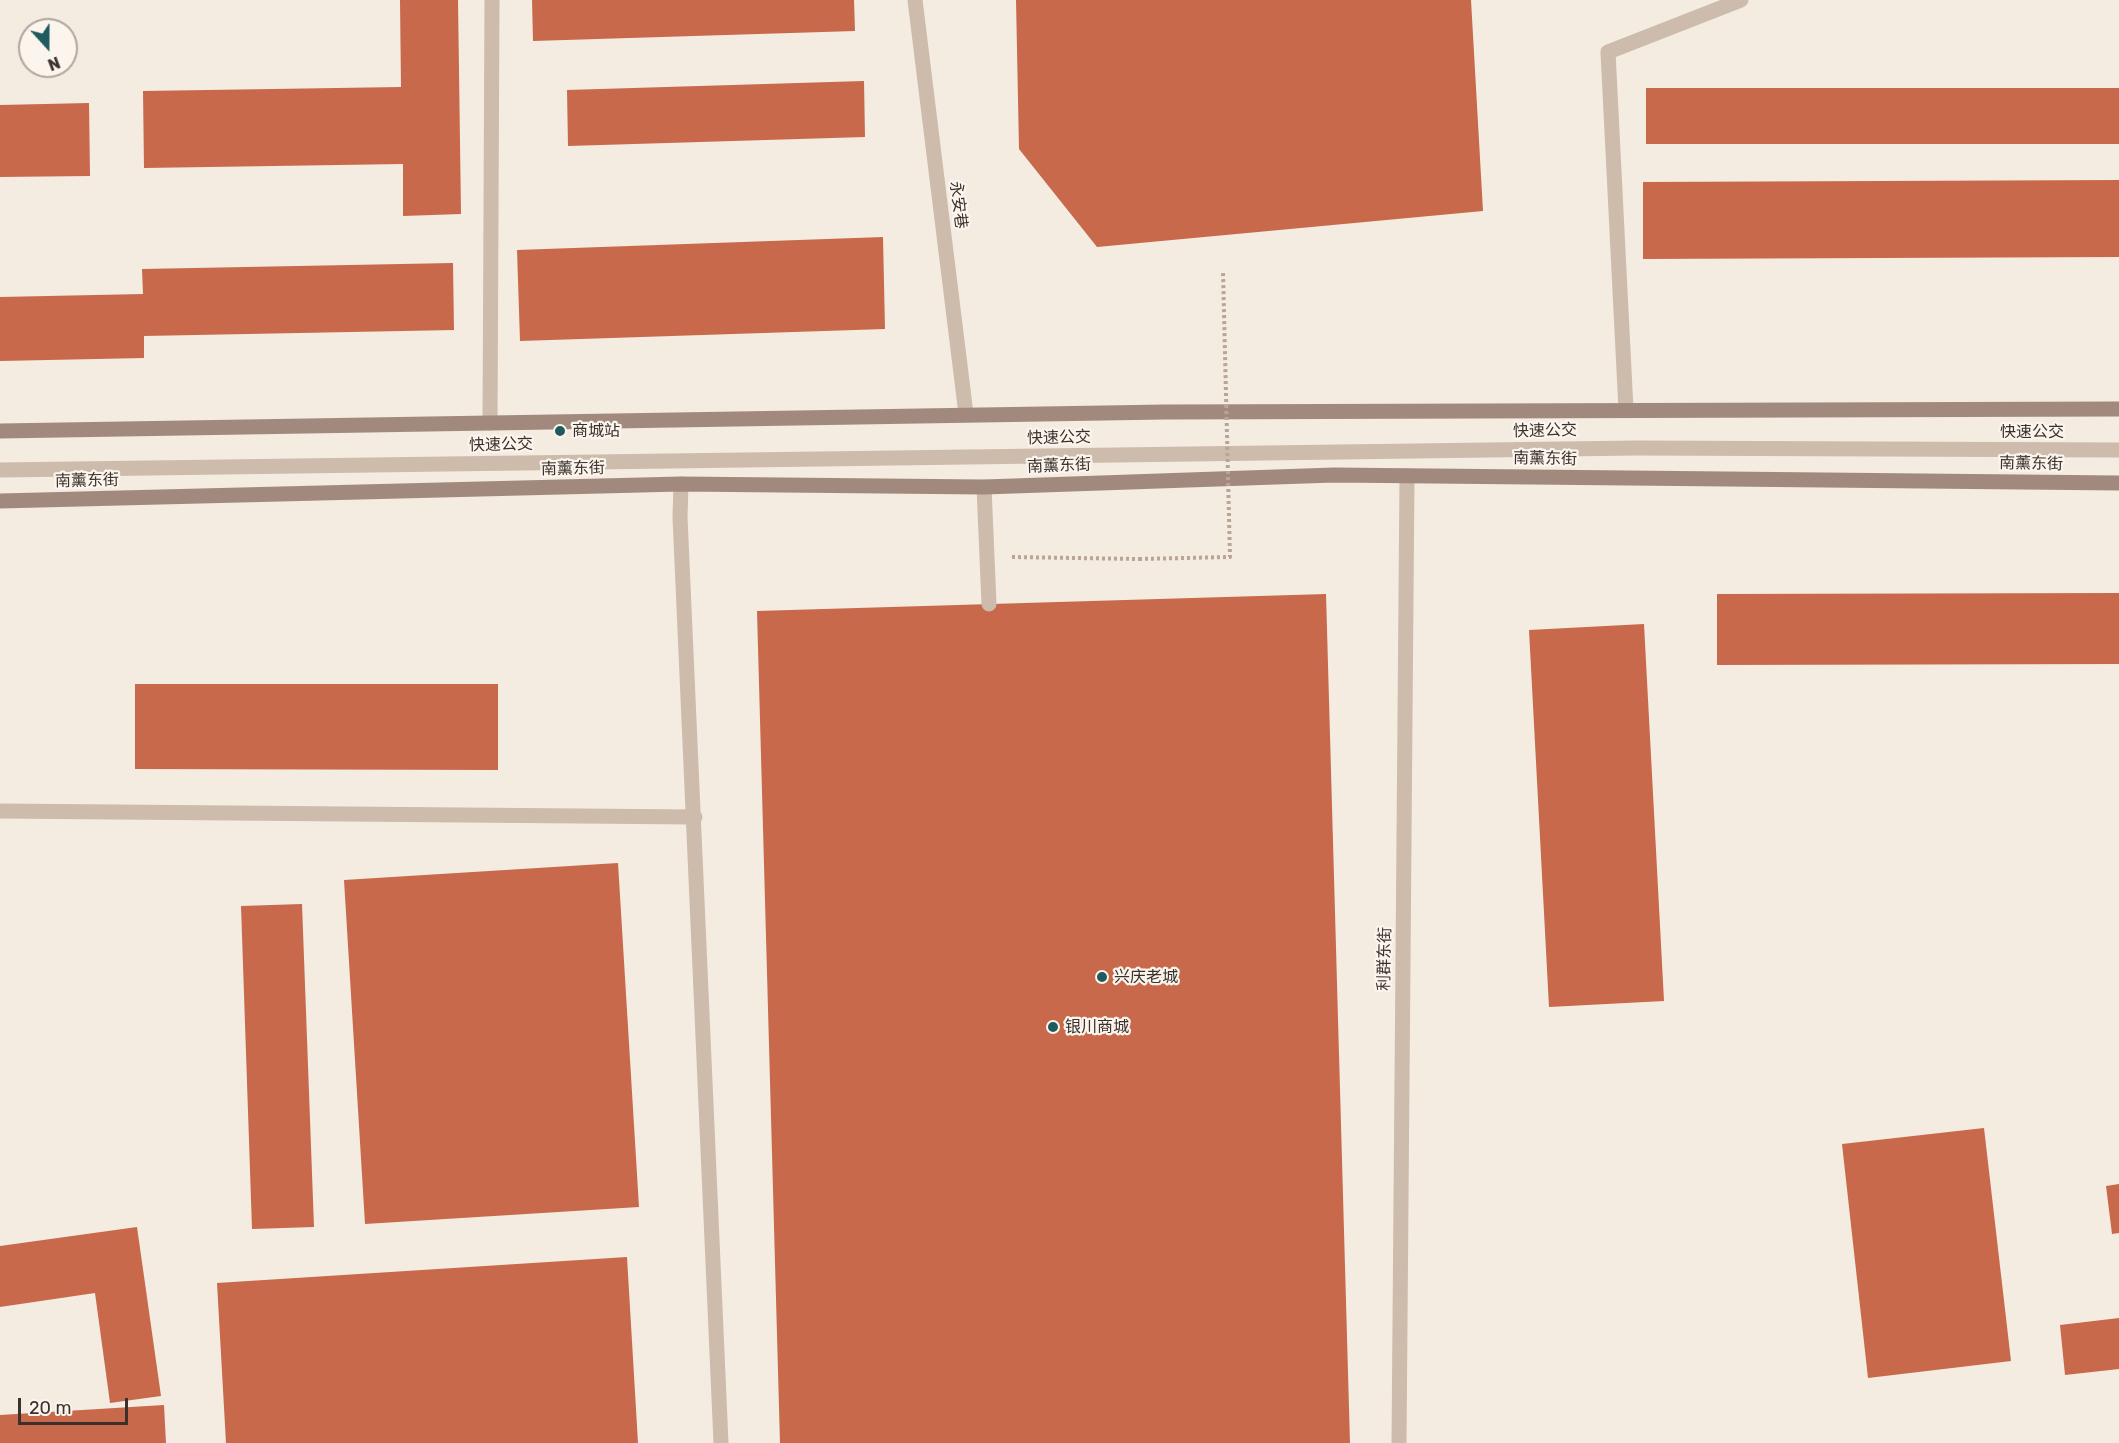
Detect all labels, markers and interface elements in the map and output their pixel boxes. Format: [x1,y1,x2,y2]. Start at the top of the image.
north arrow [18,18,78,78]
text: N [45,52,63,74]
street label: 永安巷 [946,180,970,230]
place label: 商城站 [572,421,620,441]
street label: 快速公交 [1513,421,1577,441]
street label: 快速公交 [2000,422,2064,442]
marker: 商城站 [553,424,567,438]
street label: 快速公交 [1027,428,1091,448]
street label: 快速公交 [469,435,533,455]
street label: 南薰东街 [1513,449,1577,469]
street label: 南薰东街 [1999,454,2063,474]
street label: 南薰东街 [1027,455,1091,477]
street label: 南薰东街 [541,459,605,479]
street label: 南薰东街 [55,471,119,491]
street label: 利群东街 [1375,927,1395,991]
place label: 兴庆老城 [1114,967,1178,987]
marker: 兴庆老城 [1095,970,1109,984]
place label: 银川商城 [1065,1017,1129,1037]
marker: 银川商城 [1046,1020,1060,1034]
scale bar [21,1386,130,1424]
text: 20 m [29,1397,71,1419]

